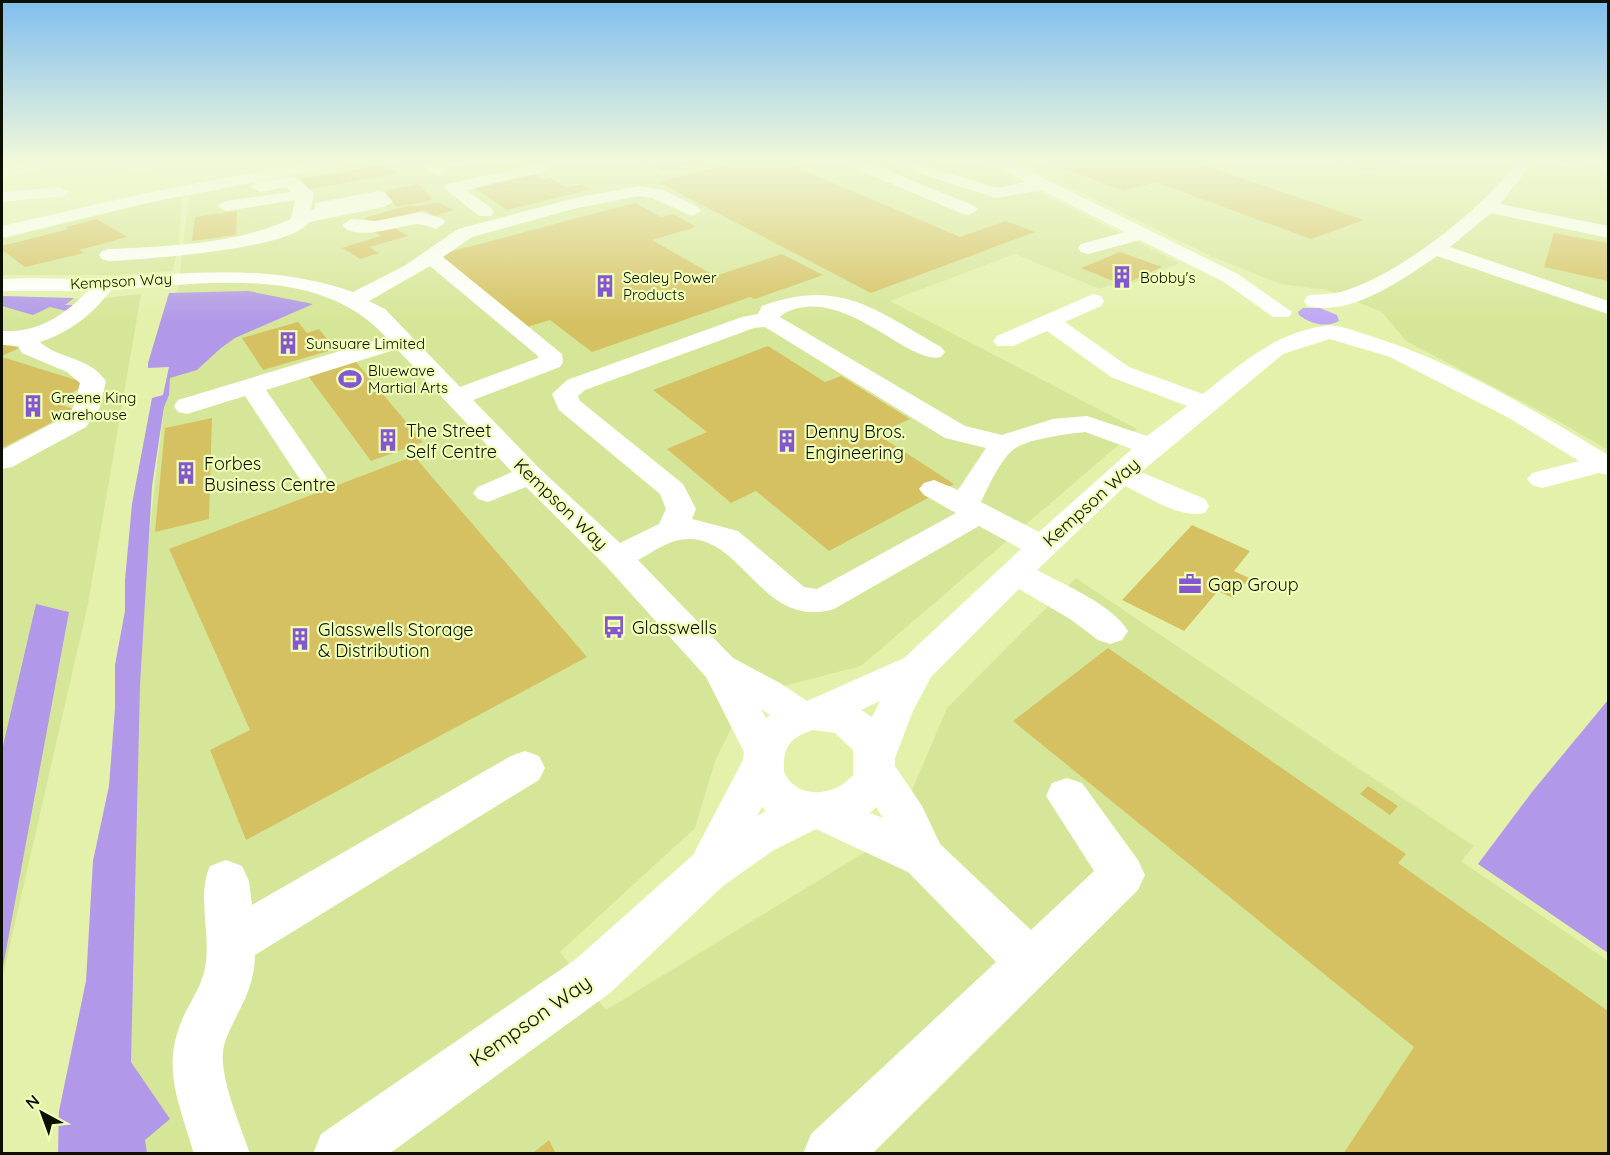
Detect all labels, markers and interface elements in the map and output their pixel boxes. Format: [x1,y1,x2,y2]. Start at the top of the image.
building icon: Bobby's [1109,264,1135,290]
place label: Sealey Power Products [623,268,717,304]
place label: Bobby's [1140,268,1195,287]
street label: Kempson Way [70,269,172,293]
building icon: Sealey Power Products [592,273,618,299]
building icon: Sunsuare Limited [275,330,301,356]
place label: Sunsuare Limited [306,334,425,353]
place label: Bluewave Martial Arts [368,361,448,397]
sports icon: Bluewave Martial Arts [337,366,363,392]
place label: Greene King warehouse [51,388,136,424]
building icon: Greene King warehouse [20,393,46,419]
place label: The Street Self Centre [406,419,497,463]
place label: Denny Bros. Engineering [805,420,905,464]
building icon: The Street Self Centre [375,427,401,453]
building icon: Denny Bros. Engineering [774,428,800,454]
place label: Forbes Business Centre [204,452,336,496]
street label: Kempson Way [509,453,613,555]
street label: Kempson Way [1038,453,1144,551]
building icon: Forbes Business Centre [173,460,199,486]
office icon: Gap Group [1177,571,1203,597]
place label: Gap Group [1208,573,1299,596]
bus stop icon: Glasswells [601,614,627,640]
place label: Glasswells [632,616,717,639]
place label: Glasswells Storage & Distribution [318,618,473,662]
building icon: Glasswells Storage & Distribution [287,626,313,652]
street label: Kempson Way [464,968,596,1072]
north arrow [12,1083,72,1143]
text: N [21,1090,43,1113]

